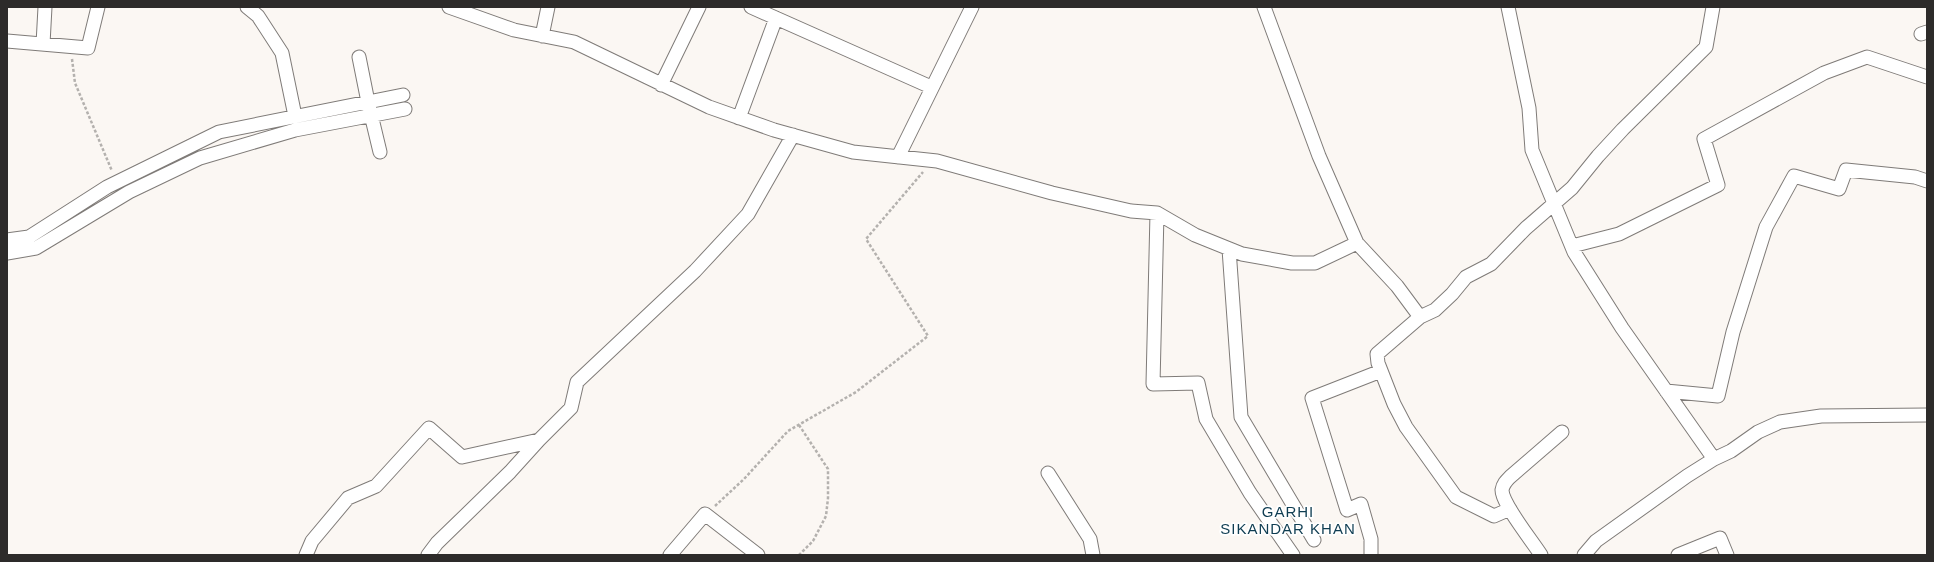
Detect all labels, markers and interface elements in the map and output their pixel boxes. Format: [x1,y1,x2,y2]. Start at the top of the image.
district label: GARHI SIKANDAR KHAN [1220,503,1356,537]

